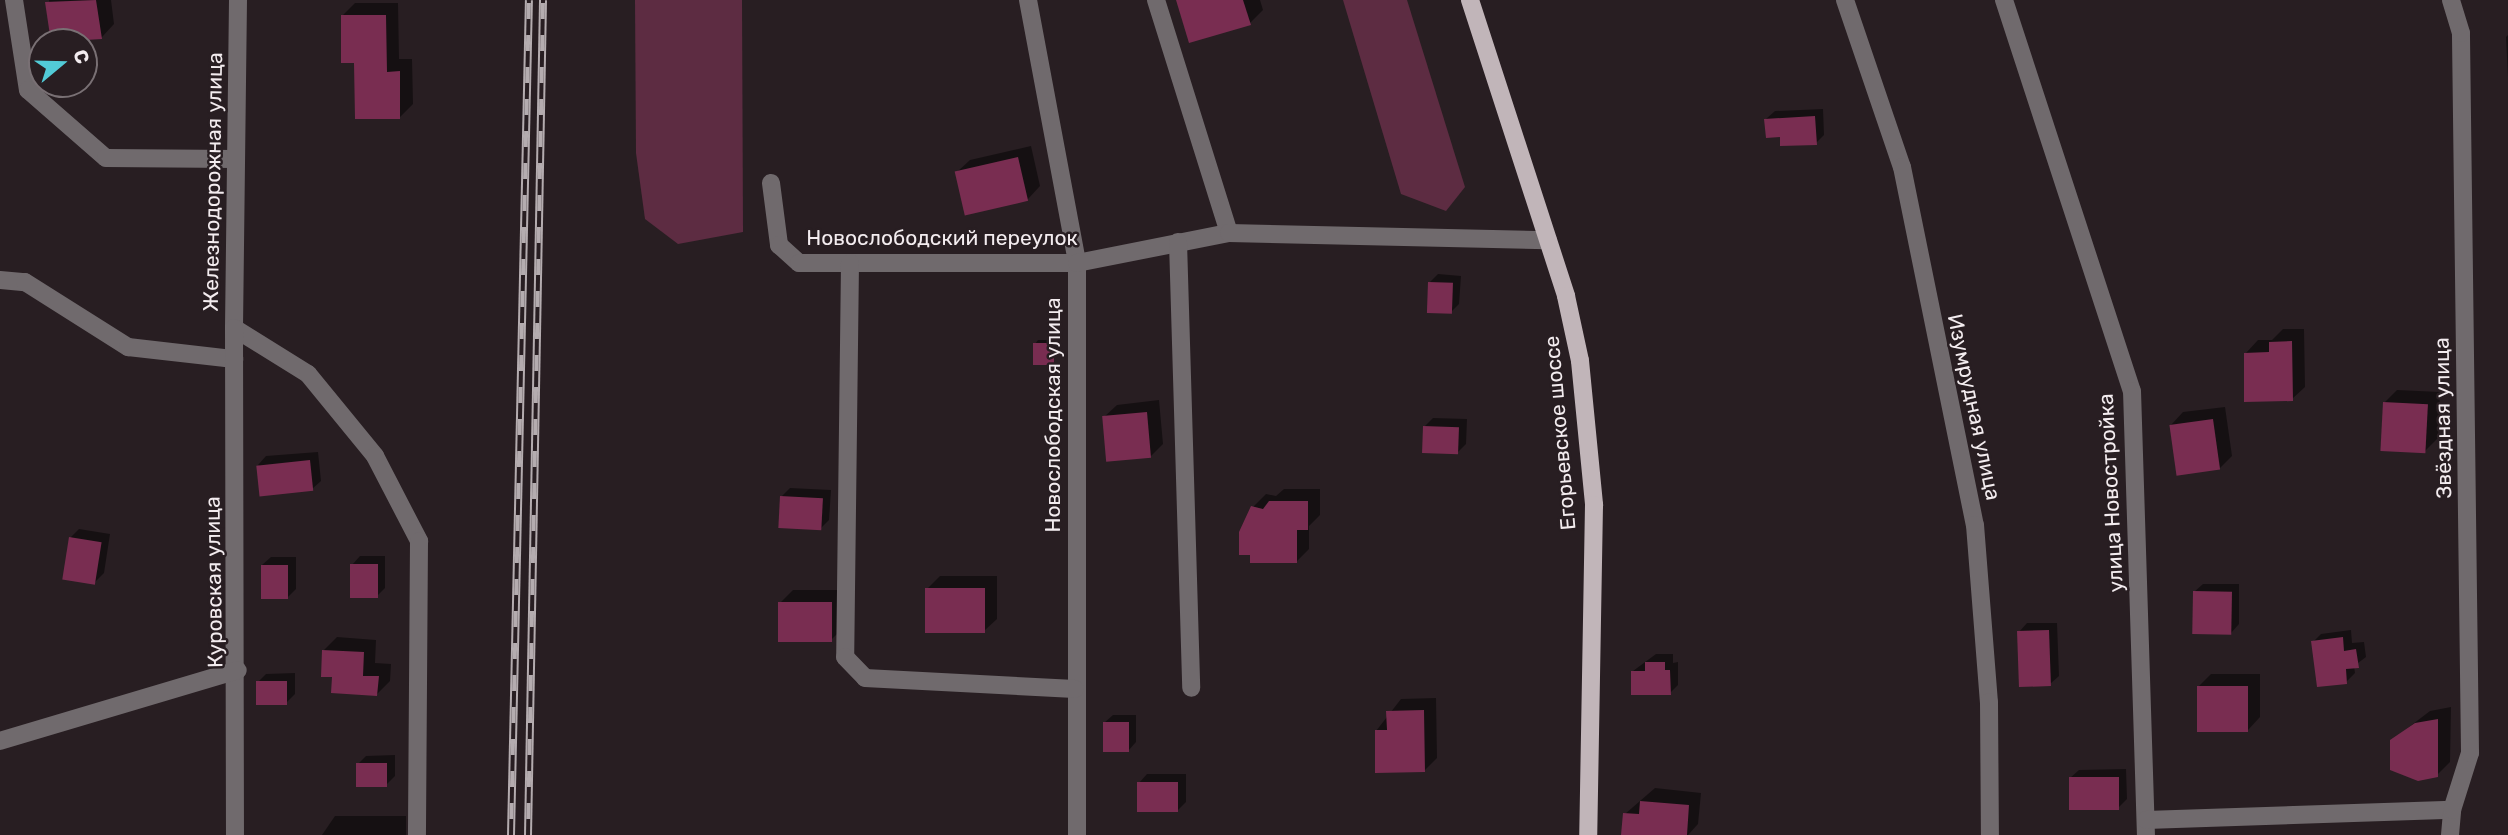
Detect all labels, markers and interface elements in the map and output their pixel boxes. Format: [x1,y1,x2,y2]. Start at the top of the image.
north arrow [28,28,98,98]
text: С [68,47,94,67]
street label: Железнодорожная улица [198,52,228,312]
street label: Новослободский переулок [806,225,1078,251]
street label: Новослободская улица [1040,298,1066,532]
street label: Изумрудная улица [1942,312,2006,502]
street label: Егорьевское шоссе [1539,335,1581,531]
street label: Звёздная улица [2429,337,2457,499]
street label: улица Новостройка [2093,393,2129,593]
street label: Куровская улица [200,496,228,668]

